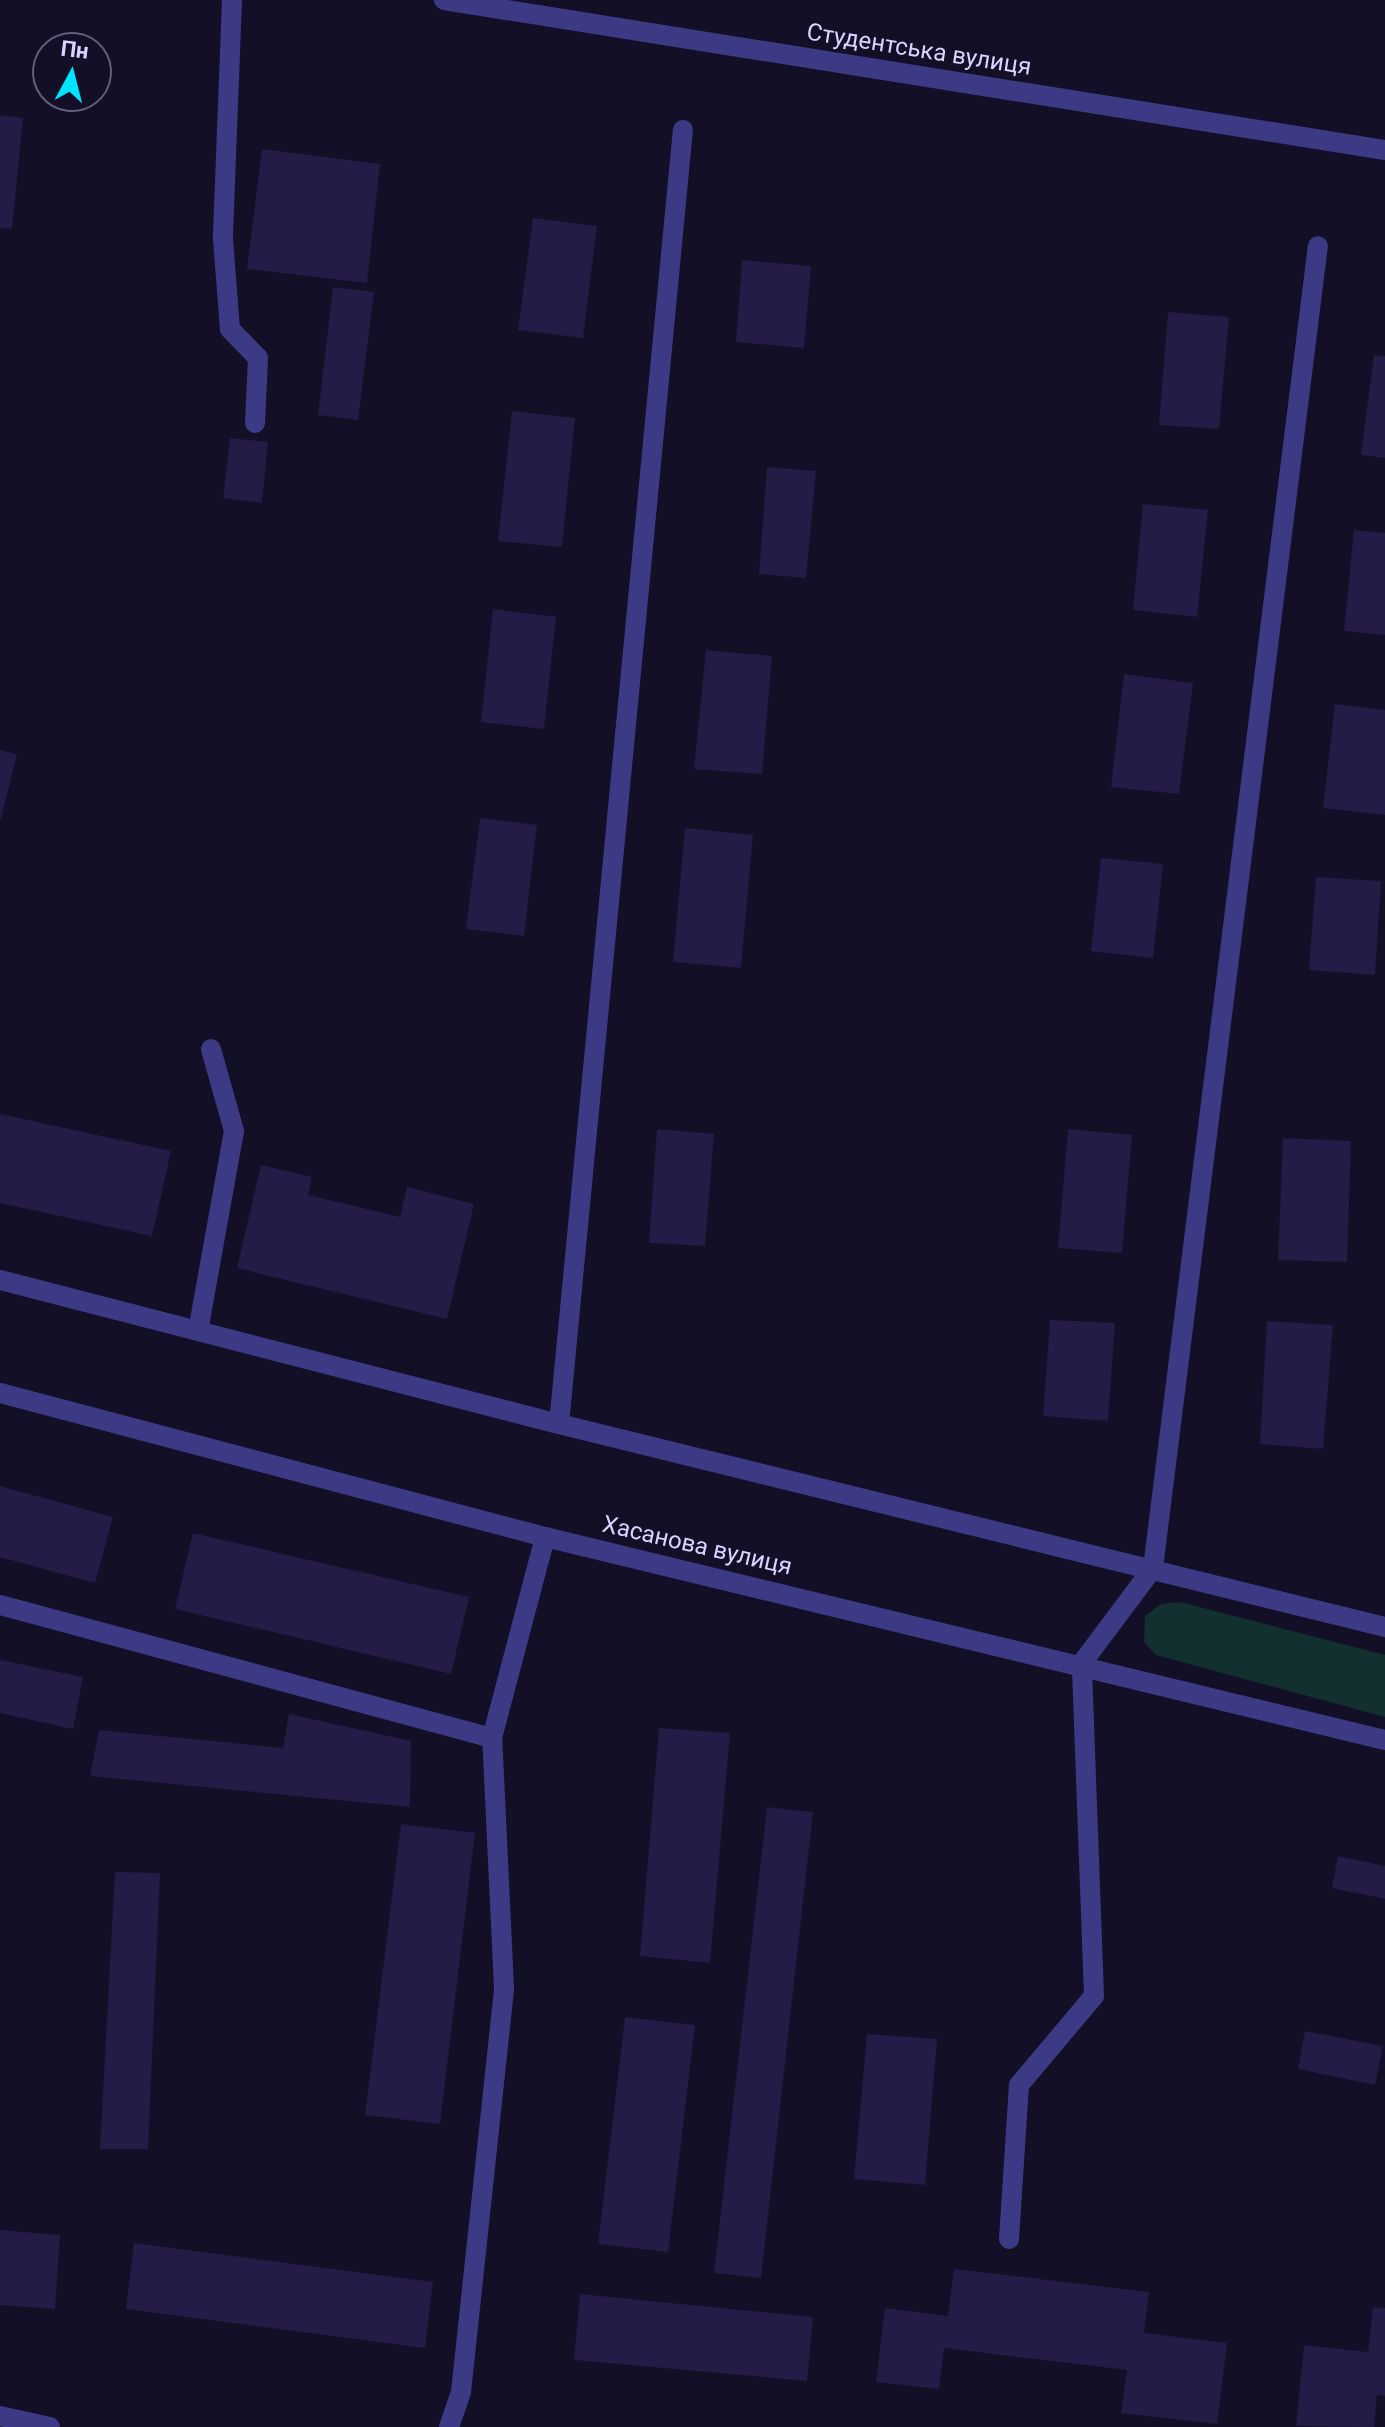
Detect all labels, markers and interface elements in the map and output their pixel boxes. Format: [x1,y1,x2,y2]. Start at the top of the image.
street label: Студентська вулиця [805,18,1033,82]
north arrow [32,32,112,112]
text: Пн [59,36,90,64]
street label: Хасанова вулиця [599,1510,795,1582]

